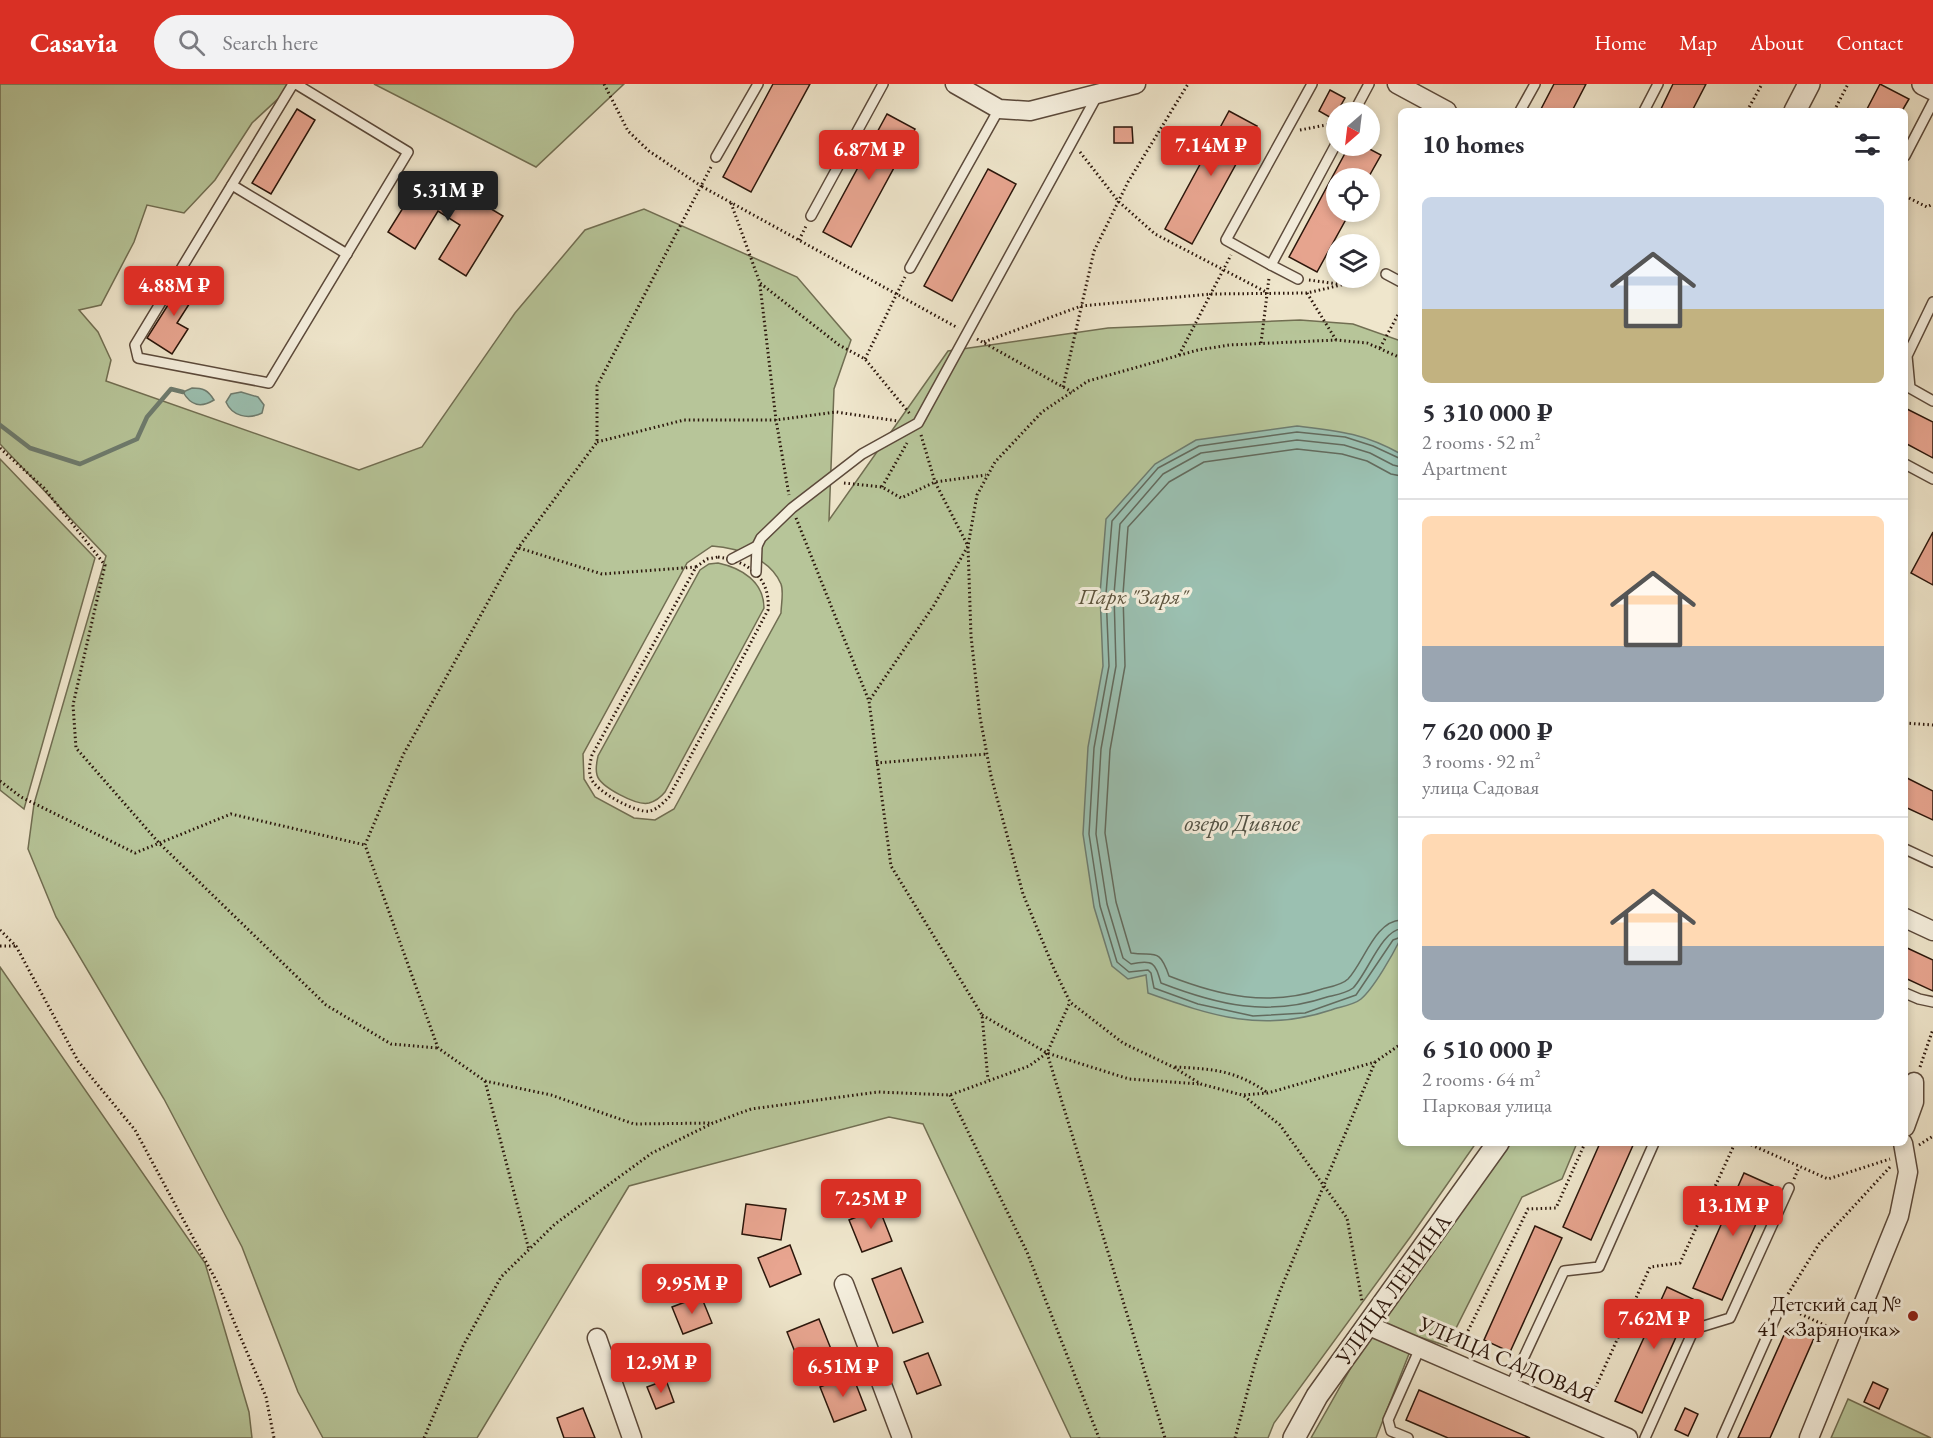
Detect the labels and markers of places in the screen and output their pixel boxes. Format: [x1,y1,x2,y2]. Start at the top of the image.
pin: 7.14M ₽ [1156,126,1266,177]
pin: 6.87M ₽ [814,130,924,181]
pin: 5.31M ₽ [393,171,503,222]
pin: 4.88M ₽ [119,266,229,317]
pin: 7.25M ₽ [816,1179,926,1230]
pin: 13.1M ₽ [1678,1186,1788,1237]
pin: 9.95M ₽ [637,1264,747,1315]
place label: Детский сад № 41 «Заряночка» [1757,1289,1901,1343]
pin: 7.62M ₽ [1599,1299,1709,1350]
marker: Детский сад № 41 «Заряночка» [1906,1309,1920,1323]
pin: 12.9M ₽ [606,1343,716,1394]
pin: 6.51M ₽ [788,1347,898,1398]

